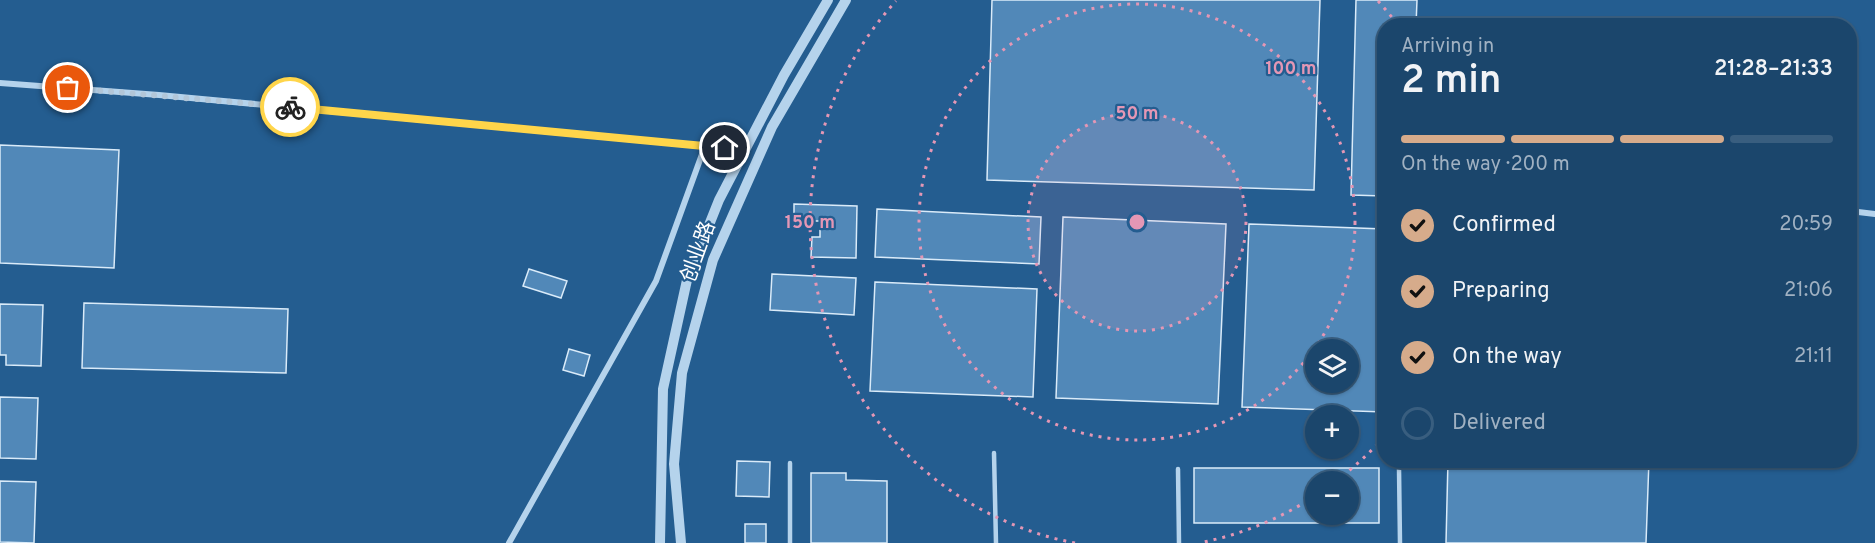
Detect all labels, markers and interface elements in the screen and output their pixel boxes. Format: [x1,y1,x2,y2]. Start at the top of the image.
text: Arriving in [1401,34,1494,60]
text: 21:28–21:33 [1714,56,1833,83]
text: 100 m [1265,58,1317,81]
text: 2 min [1401,58,1502,107]
pin [42,62,93,113]
icon: bag [51,71,84,104]
courier [260,77,320,137]
icon: bike [274,91,307,124]
text: 50 m [1115,103,1159,126]
pin [699,122,750,173]
icon: home [708,131,741,164]
text: On the way · 200 m [1401,152,1570,178]
icon: check [1401,209,1434,242]
text: 150 m [785,212,835,235]
centre of rings [1127,212,1147,232]
text: Confirmed [1452,212,1556,239]
text: 20:59 [1779,212,1833,238]
street label: 创业路 [676,218,722,286]
icon: check [1401,275,1434,308]
text: Preparing [1452,278,1550,305]
text: 21:06 [1784,278,1833,304]
map controls [1305,339,1359,525]
button: layers [1305,339,1359,393]
icon: check [1401,341,1434,374]
text: On the way [1452,344,1562,371]
text: 21:11 [1794,344,1833,370]
button: + [1305,405,1359,459]
text: Delivered [1452,410,1546,437]
button: − [1305,471,1359,525]

